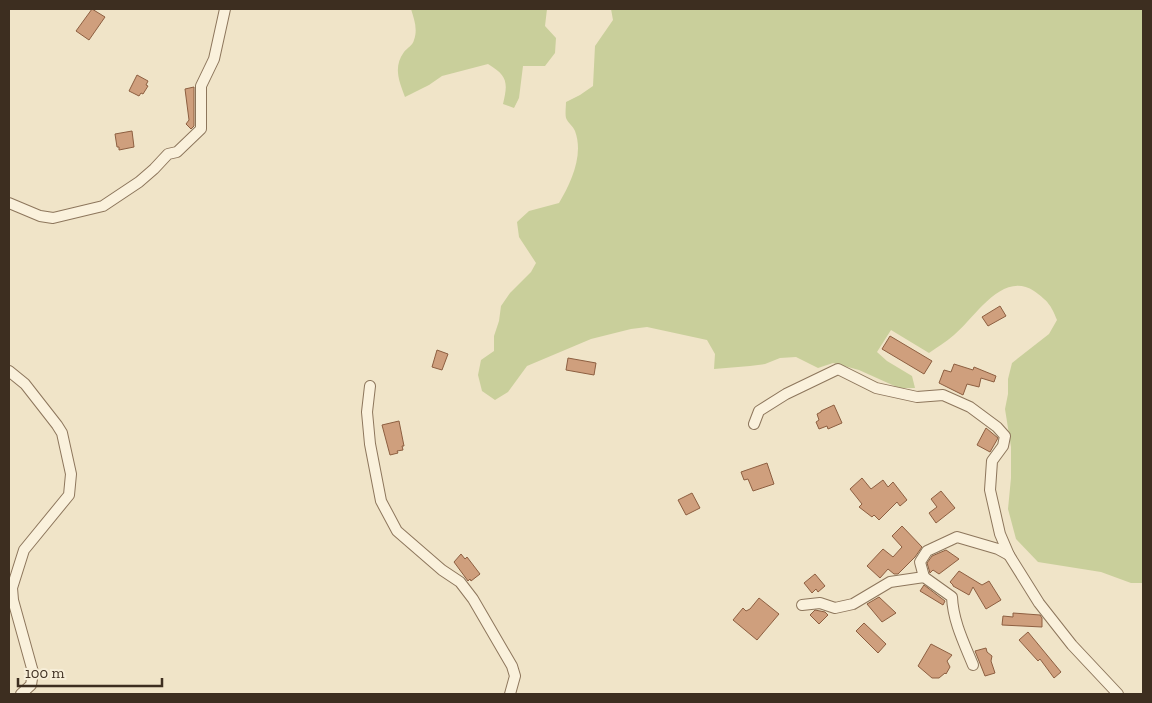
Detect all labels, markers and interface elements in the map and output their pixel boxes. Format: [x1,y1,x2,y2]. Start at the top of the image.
scale bar [18,656,161,688]
text: 100 m [25,664,64,682]

